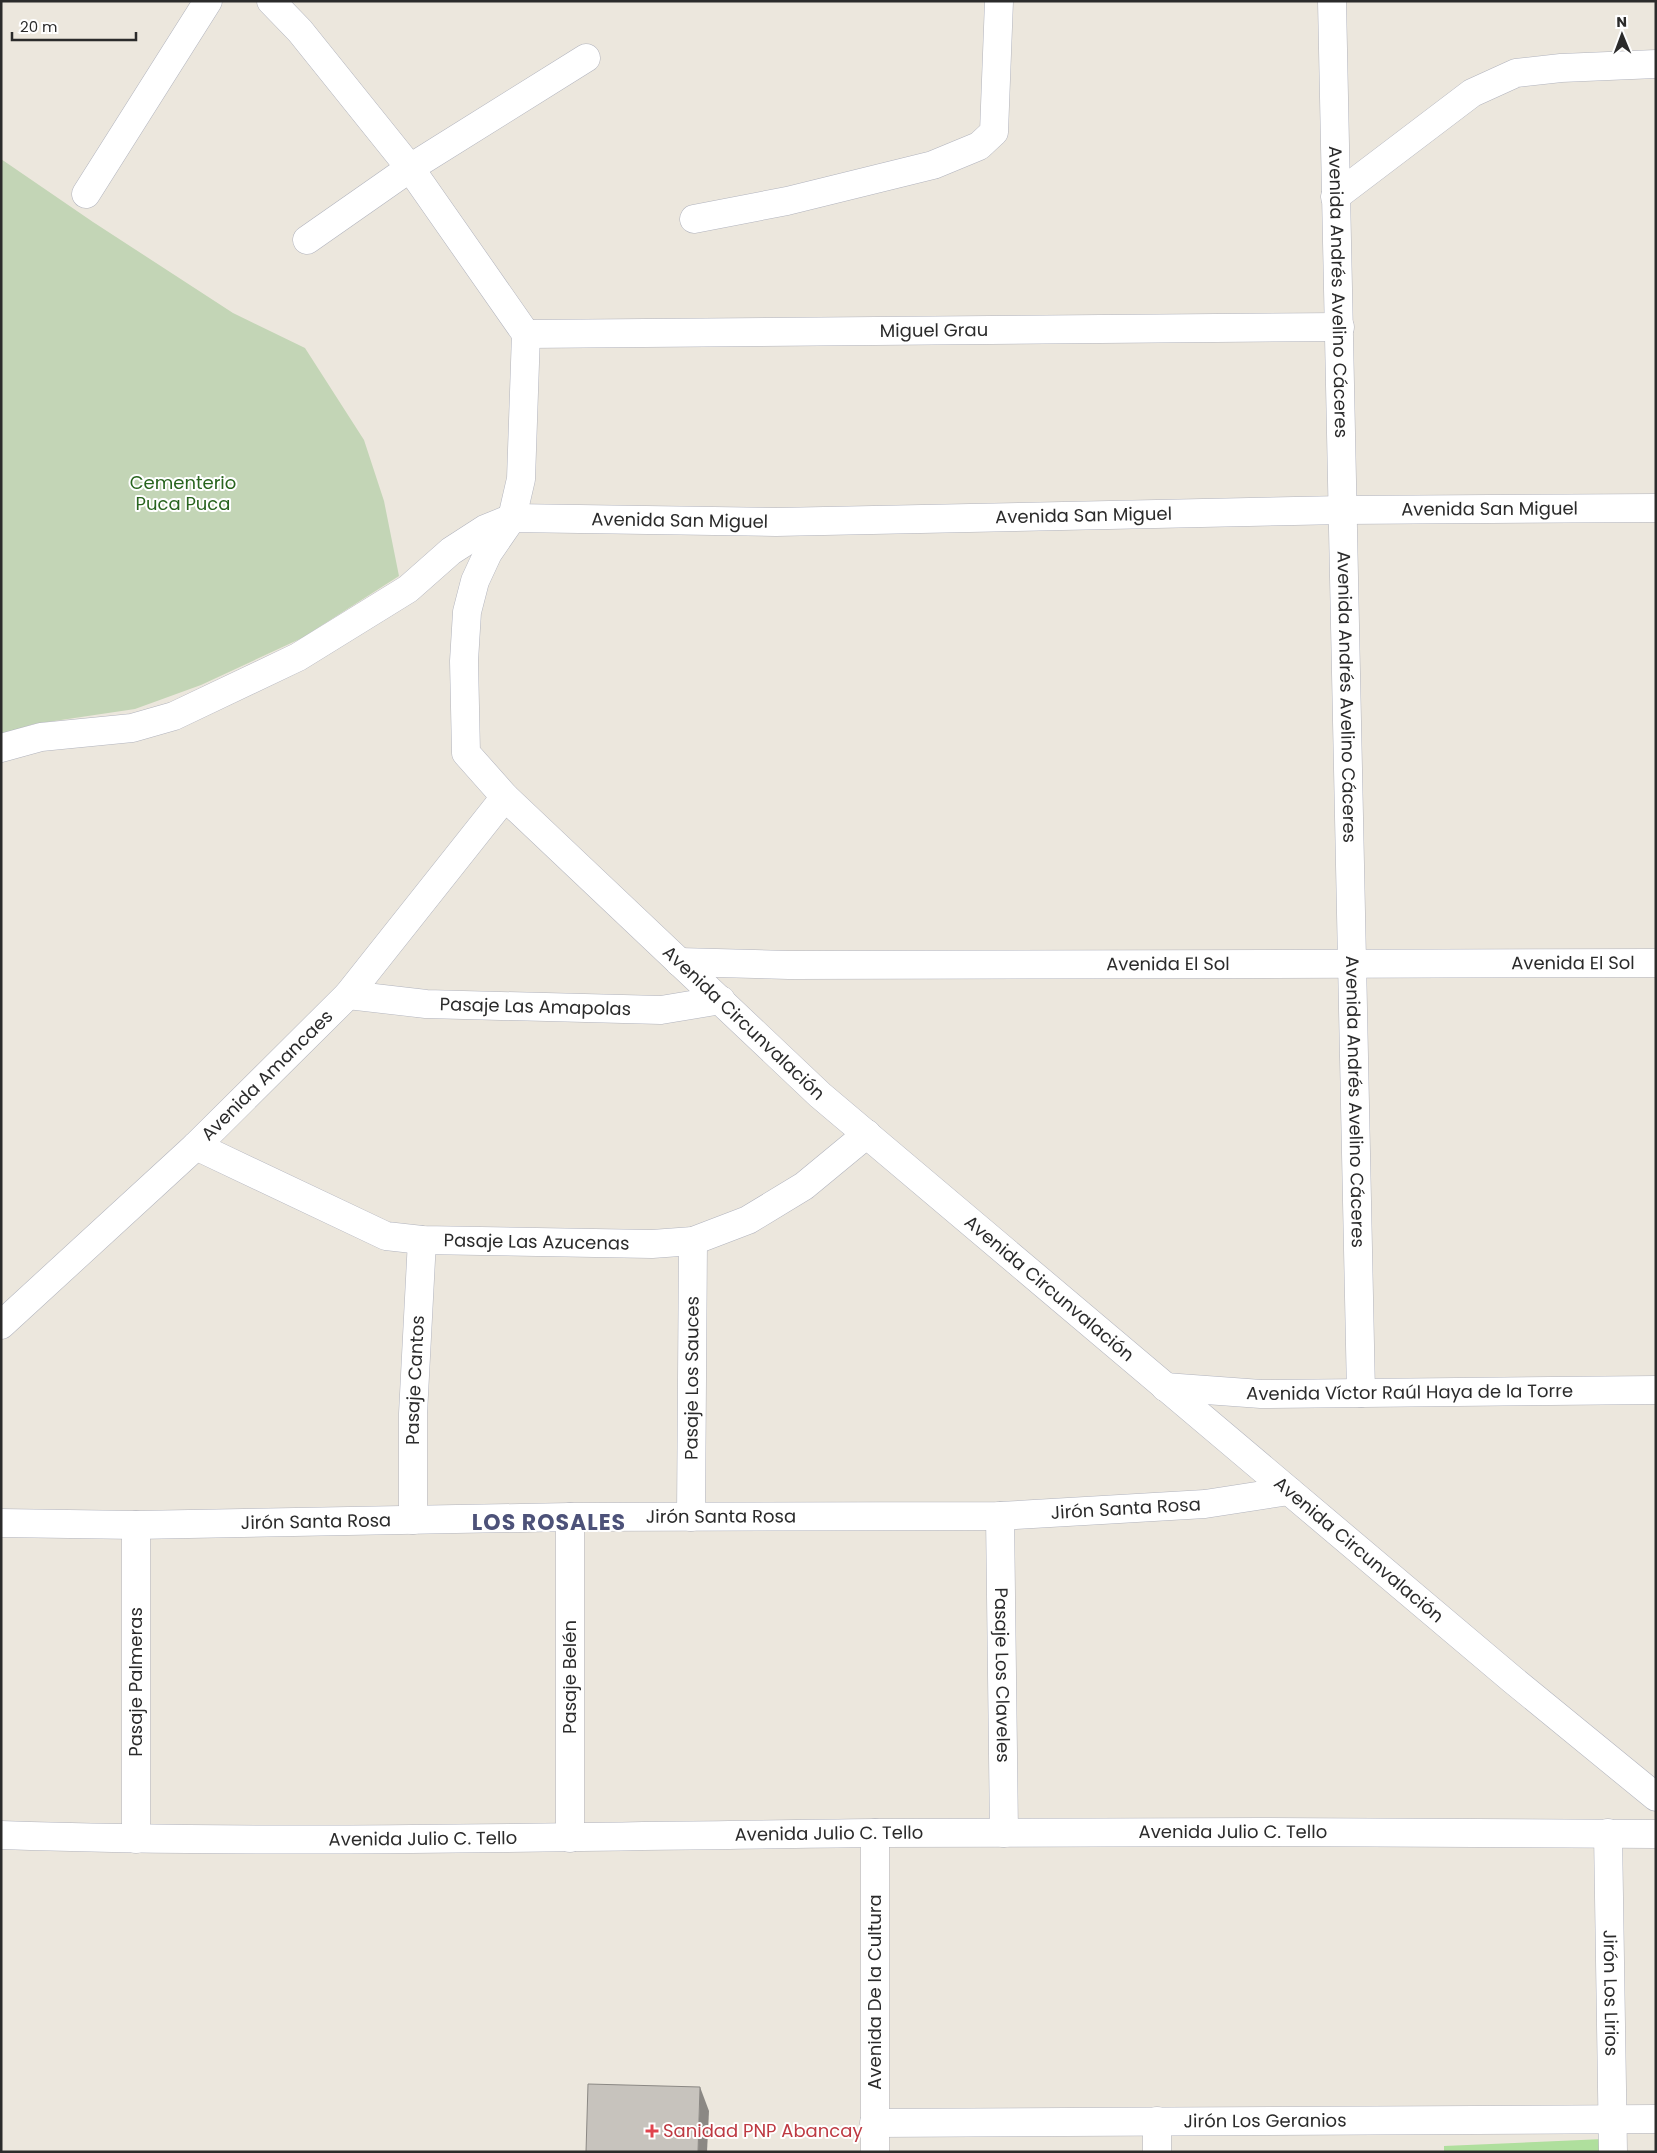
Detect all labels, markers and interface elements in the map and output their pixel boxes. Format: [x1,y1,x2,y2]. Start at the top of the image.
scale bar [12,10,136,42]
north arrow [1597,10,1647,60]
text: N [1616,12,1627,32]
text: 20 m [20,16,58,37]
street label: Avenida Andrés Avelino Cáceres [1323,146,1354,438]
street label: Miguel Grau [880,317,988,343]
park label: Cementerio Puca Puca [130,470,236,516]
street label: Avenida San Miguel [1401,495,1578,522]
street label: Avenida San Miguel [995,501,1172,529]
street label: Avenida San Miguel [591,506,768,534]
street label: Avenida Andrés Avelino Cáceres [1331,551,1363,843]
street label: Avenida Circunvalación [657,940,831,1105]
street label: Avenida El Sol [1511,950,1635,975]
street label: Avenida El Sol [1106,951,1230,976]
street label: Avenida Andrés Avelino Cáceres [1340,955,1371,1248]
street label: Pasaje Las Amapolas [439,991,631,1021]
street label: Avenida Amancaes [195,1004,338,1146]
street label: Avenida Circunvalación [959,1209,1140,1367]
street label: Pasaje Las Azucenas [443,1227,630,1256]
street label: Pasaje Los Sauces [678,1296,705,1460]
street label: Pasaje Cantos [400,1315,430,1445]
street label: Avenida Víctor Raúl Haya de la Torre [1245,1378,1573,1406]
street label: Avenida Circunvalación [1269,1471,1449,1628]
street label: Jirón Santa Rosa [1050,1491,1202,1525]
street label: Jirón Santa Rosa [646,1503,796,1529]
street label: Jirón Santa Rosa [240,1507,391,1535]
district label: LOS ROSALES [472,1507,626,1538]
street label: Pasaje Los Claveles [989,1587,1016,1763]
street label: Pasaje Palmeras [123,1607,148,1757]
street label: Pasaje Belén [557,1620,582,1734]
street label: Avenida Julio C. Tello [1139,1819,1327,1844]
street label: Avenida Julio C. Tello [734,1820,923,1847]
street label: Avenida Julio C. Tello [329,1825,517,1852]
street label: Avenida De la Cultura [862,1894,887,2090]
street label: Jirón Los Lirios [1598,1930,1624,2056]
street label: Jirón Los Geranios [1183,2108,1347,2133]
place label: Sanidad PNP Abancay [663,2118,863,2143]
marker: Sanidad PNP Abancay [645,2124,659,2138]

